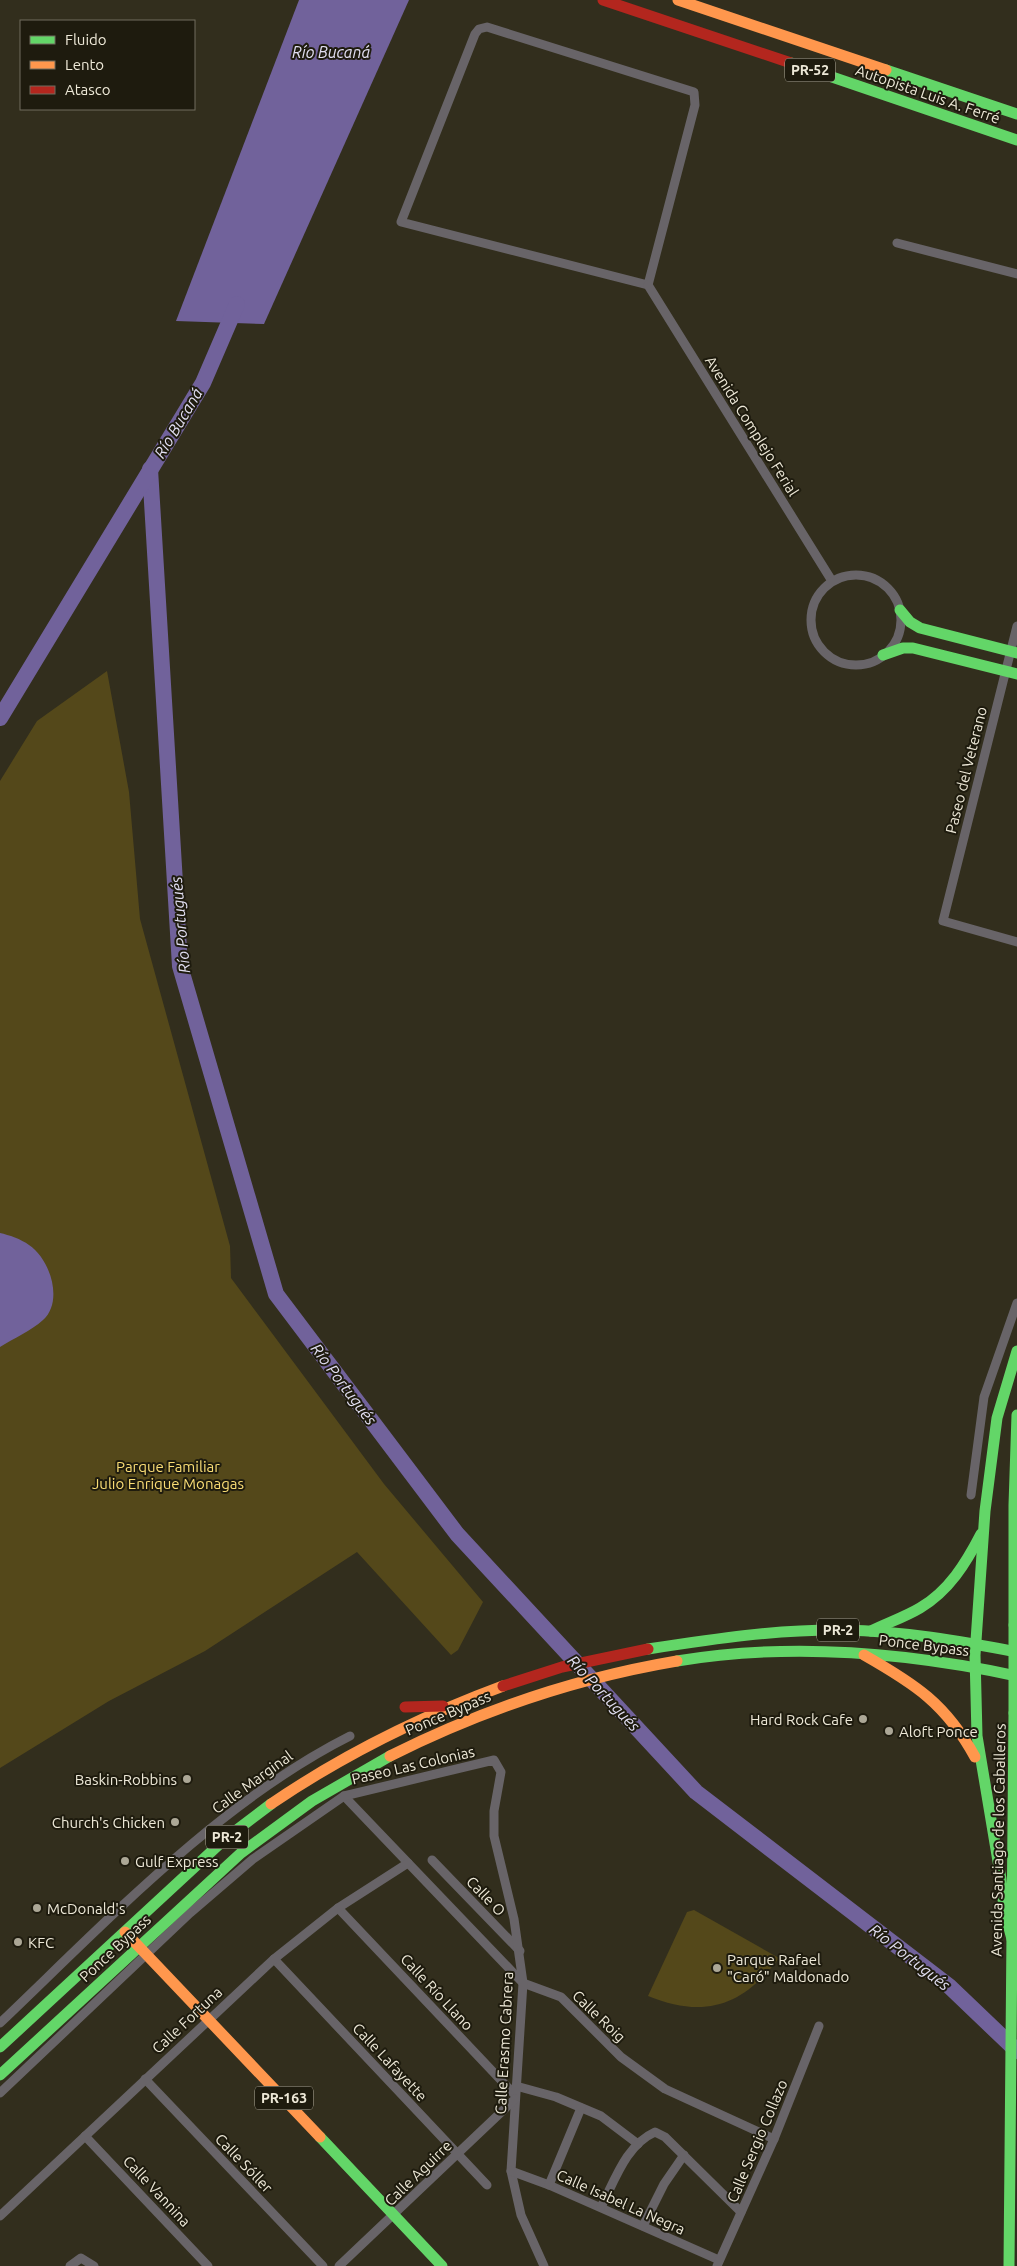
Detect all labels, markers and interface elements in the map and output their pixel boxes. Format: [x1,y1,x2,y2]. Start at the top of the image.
legend [20,20,195,110]
text: Fluido [65,31,107,48]
water label: Río Bucaná [292,43,370,61]
text: Lento [65,56,104,73]
road number: PR-52 [785,58,835,82]
street label: Autopista Luis A. Ferré [853,61,1003,127]
text: Atasco [65,81,111,98]
street label: Avenida Complejo Ferial [702,353,802,499]
water label: Río Bucaná [150,385,206,461]
street label: Paseo del Veterano [942,705,990,835]
water label: Río Portugués [167,876,193,974]
water label: Río Portugués [308,1340,381,1428]
park label: Parque Familiar Julio Enrique Monagas [92,1458,244,1492]
road number: PR-2 [817,1618,859,1642]
street label: Ponce Bypass [878,1631,970,1659]
water label: Río Portugués [564,1651,644,1735]
street label: Ponce Bypass [403,1687,493,1739]
place label: Hard Rock Cafe [750,1711,853,1728]
marker: Hard Rock Cafe [857,1713,869,1725]
place label: Aloft Ponce [899,1723,978,1740]
street label: Avenida Santiago de los Caballeros [987,1723,1009,1957]
marker: Aloft Ponce [883,1725,895,1737]
street label: Paseo Las Colonias [350,1743,476,1787]
street label: Calle Marginal [208,1747,296,1817]
place label: Baskin-Robbins [75,1771,177,1788]
marker: Baskin-Robbins [181,1773,193,1785]
place label: Church's Chicken [52,1814,165,1831]
marker: Church's Chicken [169,1816,181,1828]
road number: PR-2 [206,1825,248,1848]
place label: Gulf Express [135,1853,218,1870]
marker: Gulf Express [119,1855,131,1867]
street label: Calle O [463,1873,509,1919]
place label: McDonald's [47,1900,125,1917]
marker: McDonald's [31,1902,43,1914]
street label: Ponce Bypass [76,1911,154,1985]
water label: Río Portugués [866,1920,954,1994]
place label: KFC [28,1934,54,1951]
marker: KFC [12,1936,24,1948]
street label: Calle Río Llano [397,1950,477,2034]
place label: Parque Rafael "Caró" Maldonado [727,1951,849,1985]
marker: Parque Rafael "Caró" Maldonado [711,1962,723,1974]
street label: Calle Erasmo Cabrera [492,1971,516,2115]
street label: Calle Fortuna [148,1983,226,2057]
street label: Calle Roig [569,1987,629,2045]
street label: Calle Lafayette [349,2019,431,2105]
street label: Calle Sergio Collazo [723,2077,791,2205]
road number: PR-163 [255,2086,313,2110]
street label: Calle Sóller [212,2130,276,2196]
street label: Calle Aguirre [381,2137,455,2209]
street label: Calle Vannina [120,2152,194,2230]
street label: Calle Isabel La Negra [554,2166,688,2238]

